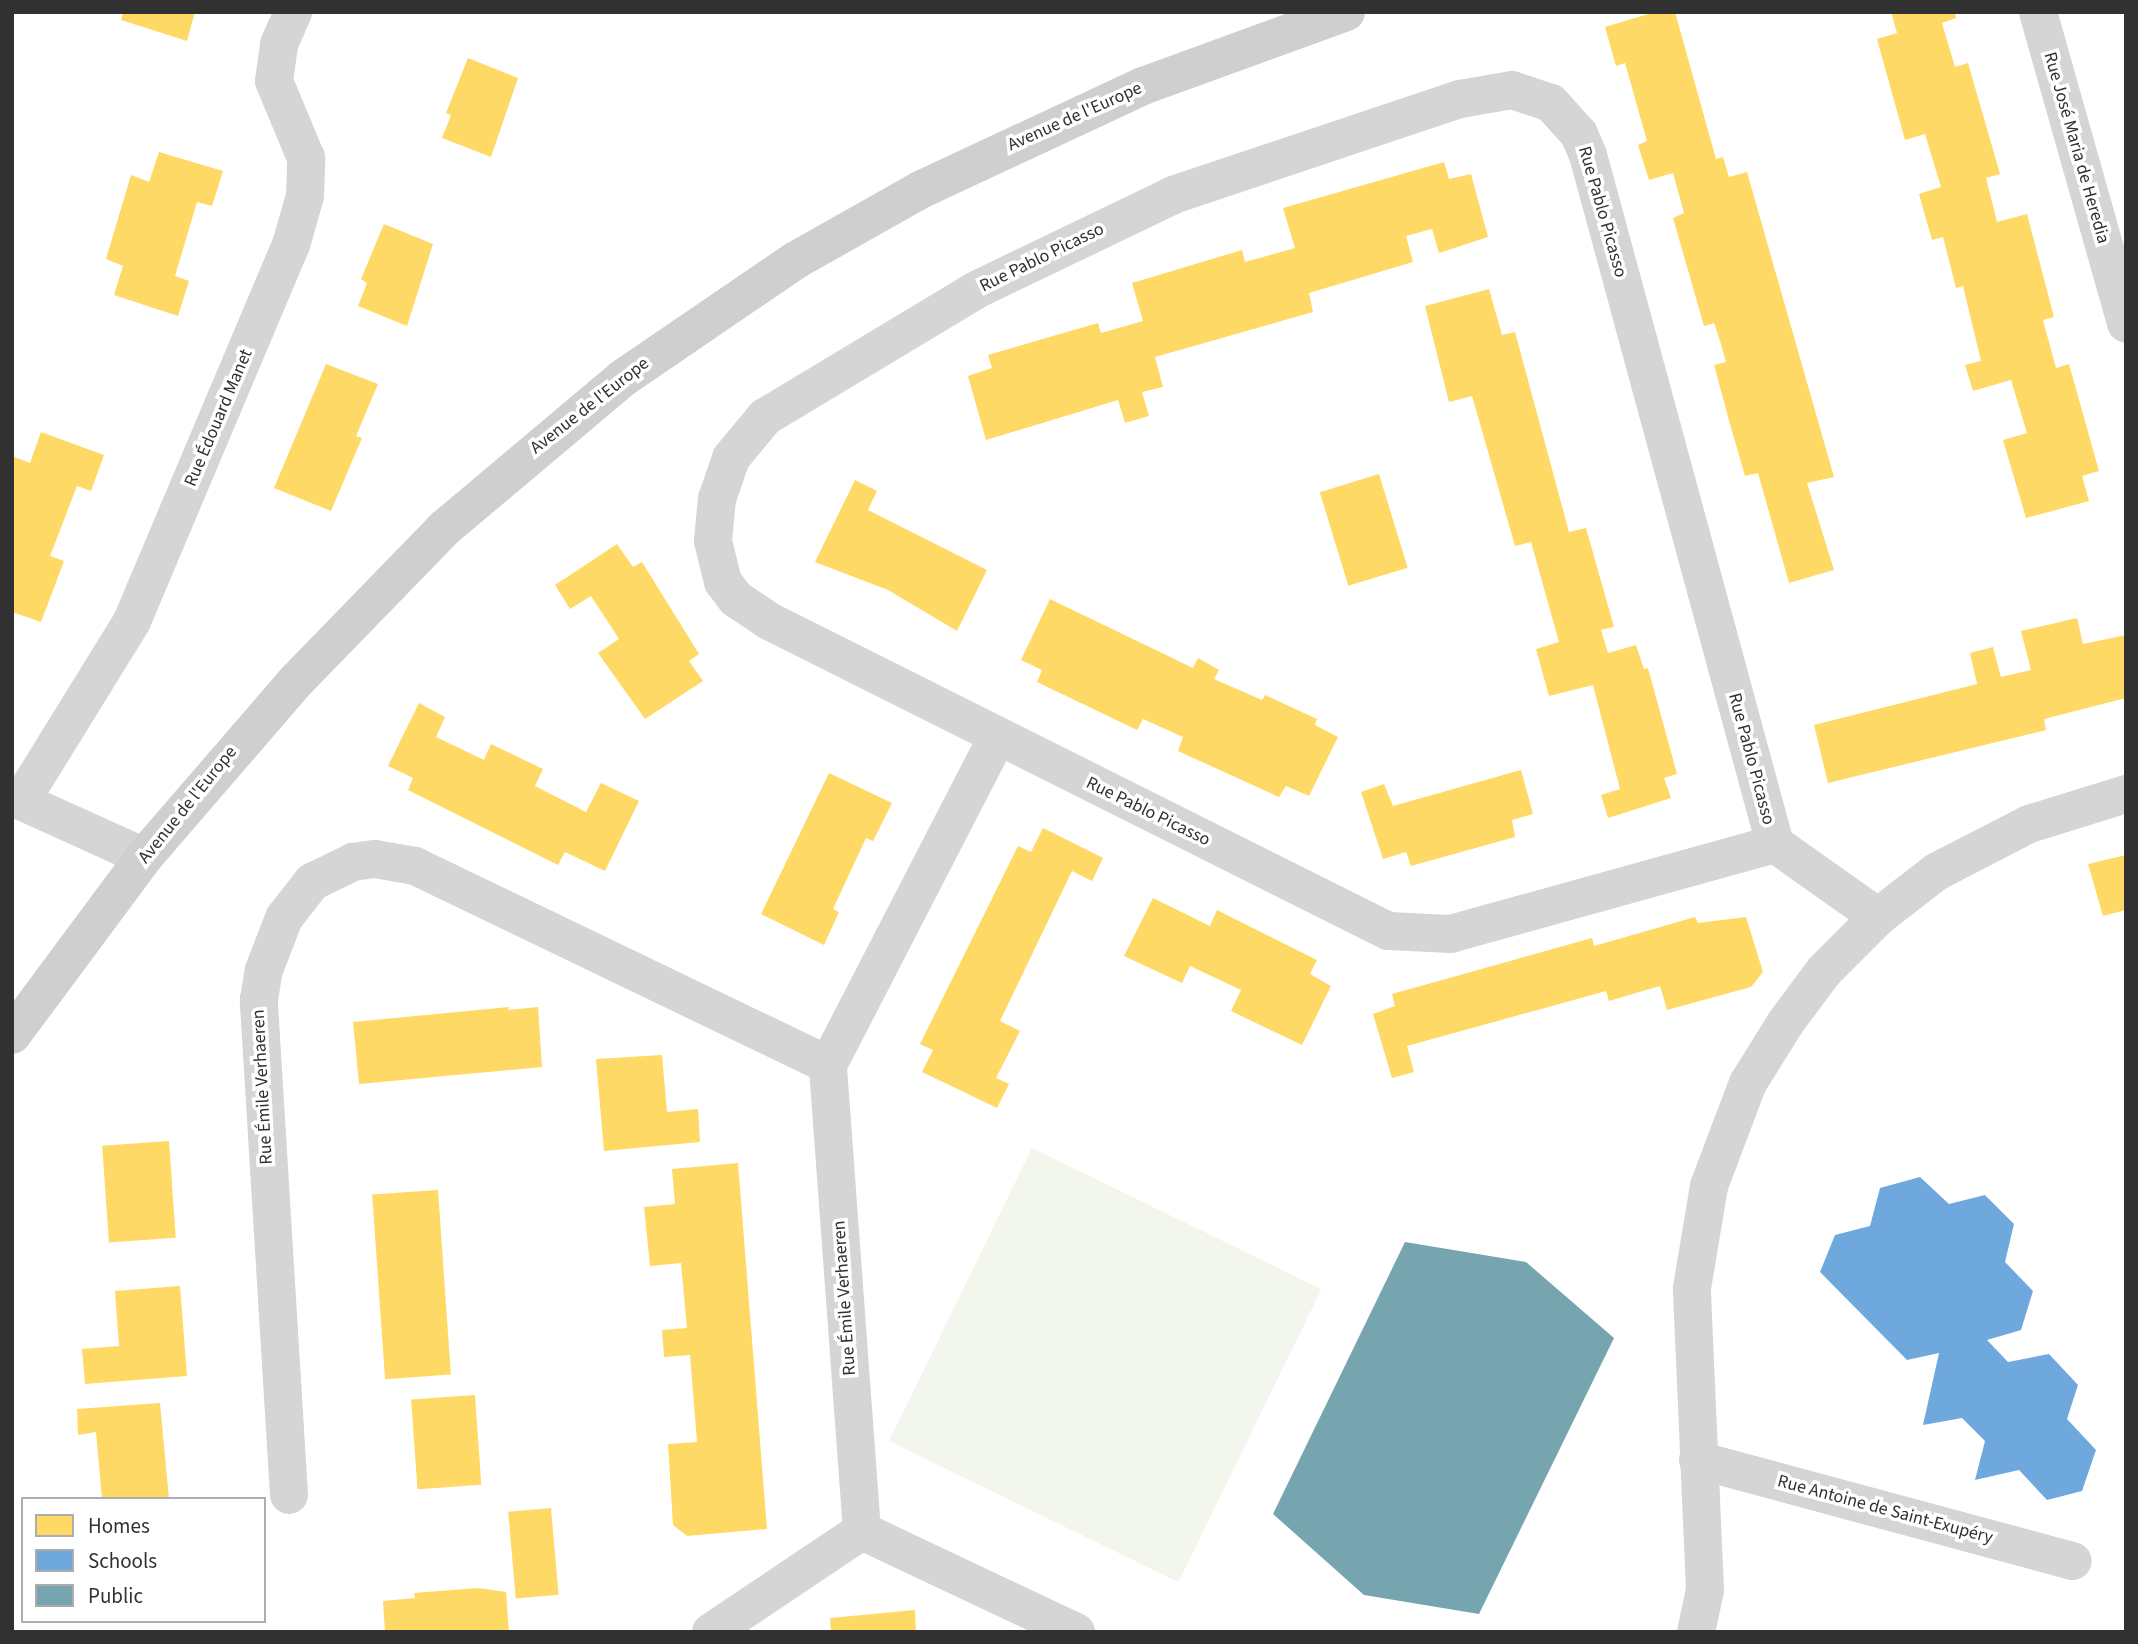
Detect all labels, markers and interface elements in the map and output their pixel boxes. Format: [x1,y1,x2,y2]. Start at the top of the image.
street label: Rue José Maria de Heredia [2038,50,2114,246]
street label: Avenue de l'Europe [1005,78,1145,156]
street label: Rue Pablo Picasso [1573,144,1631,280]
street label: Rue Pablo Picasso [976,219,1108,297]
street label: Rue Édouard Manet [180,346,258,490]
street label: Avenue de l'Europe [526,353,654,459]
street label: Rue Pablo Picasso [1723,691,1779,827]
street label: Avenue de l'Europe [134,742,242,868]
street label: Rue Pablo Picasso [1082,773,1214,851]
street label: Rue Émile Verhaeren [248,1009,278,1165]
street label: Rue Émile Verhaeren [829,1220,861,1376]
street label: Rue Antoine de Saint-Exupéry [1775,1471,1995,1549]
legend [21,1497,266,1623]
text: Homes [88,1511,150,1541]
text: Schools [88,1546,157,1576]
text: Public [88,1581,143,1611]

